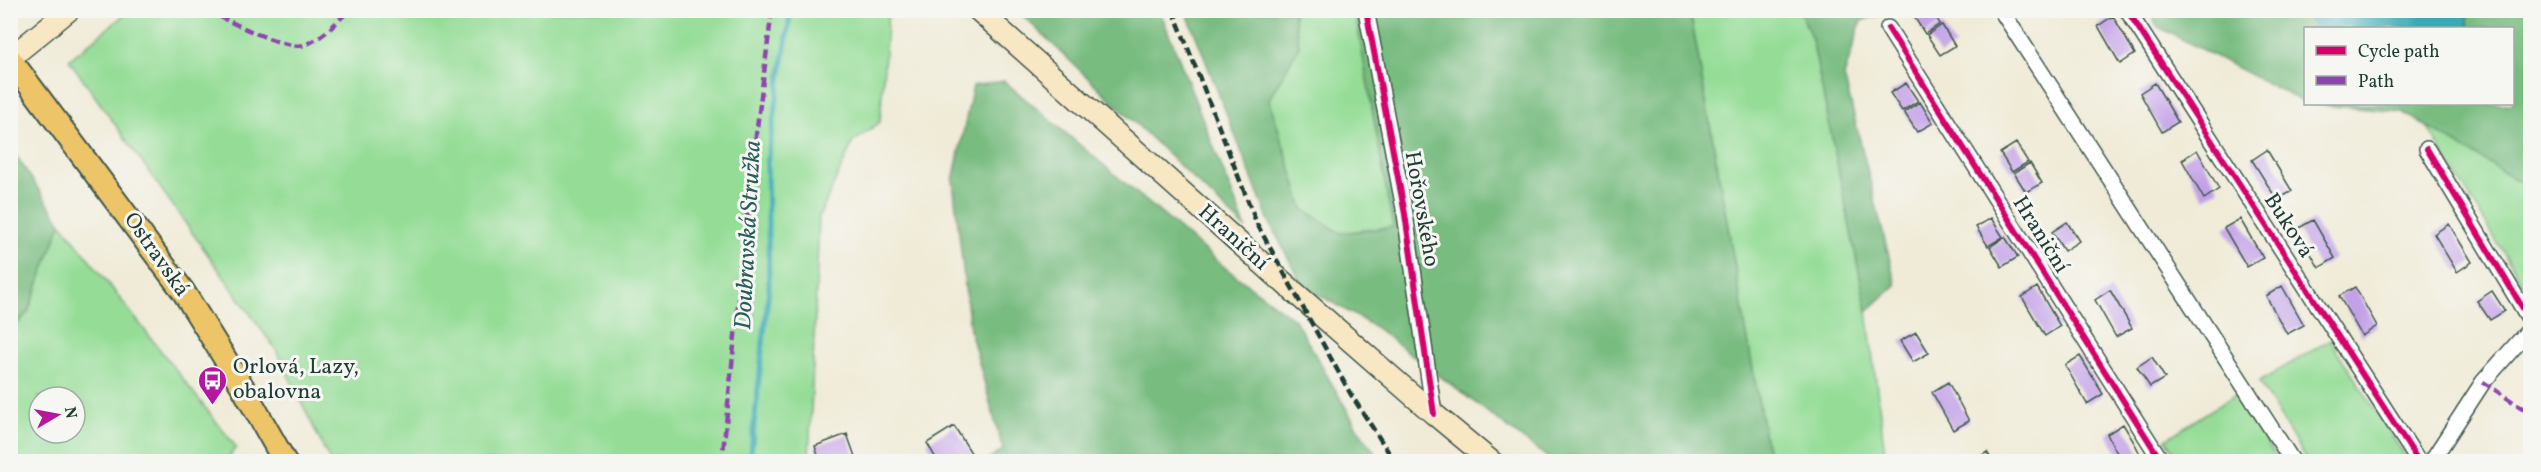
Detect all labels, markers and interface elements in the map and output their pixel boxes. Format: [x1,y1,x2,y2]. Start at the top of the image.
legend [2304,27,2514,105]
text: Cycle path [2358,40,2440,65]
text: Path [2358,70,2394,95]
water label: Doubravská Stružka [727,139,771,331]
street label: Hořovského [1396,149,1446,269]
street label: Buková [2255,187,2321,265]
street label: Hraniční [2004,190,2076,280]
street label: Hraniční [1191,198,1276,279]
street label: Ostravská [116,206,196,304]
place label: Orlová, Lazy, obalovna [233,352,359,408]
bus stop icon: Orlová, Lazy, obalovna [196,364,228,406]
north arrow [27,385,87,445]
text: N [58,405,82,421]

